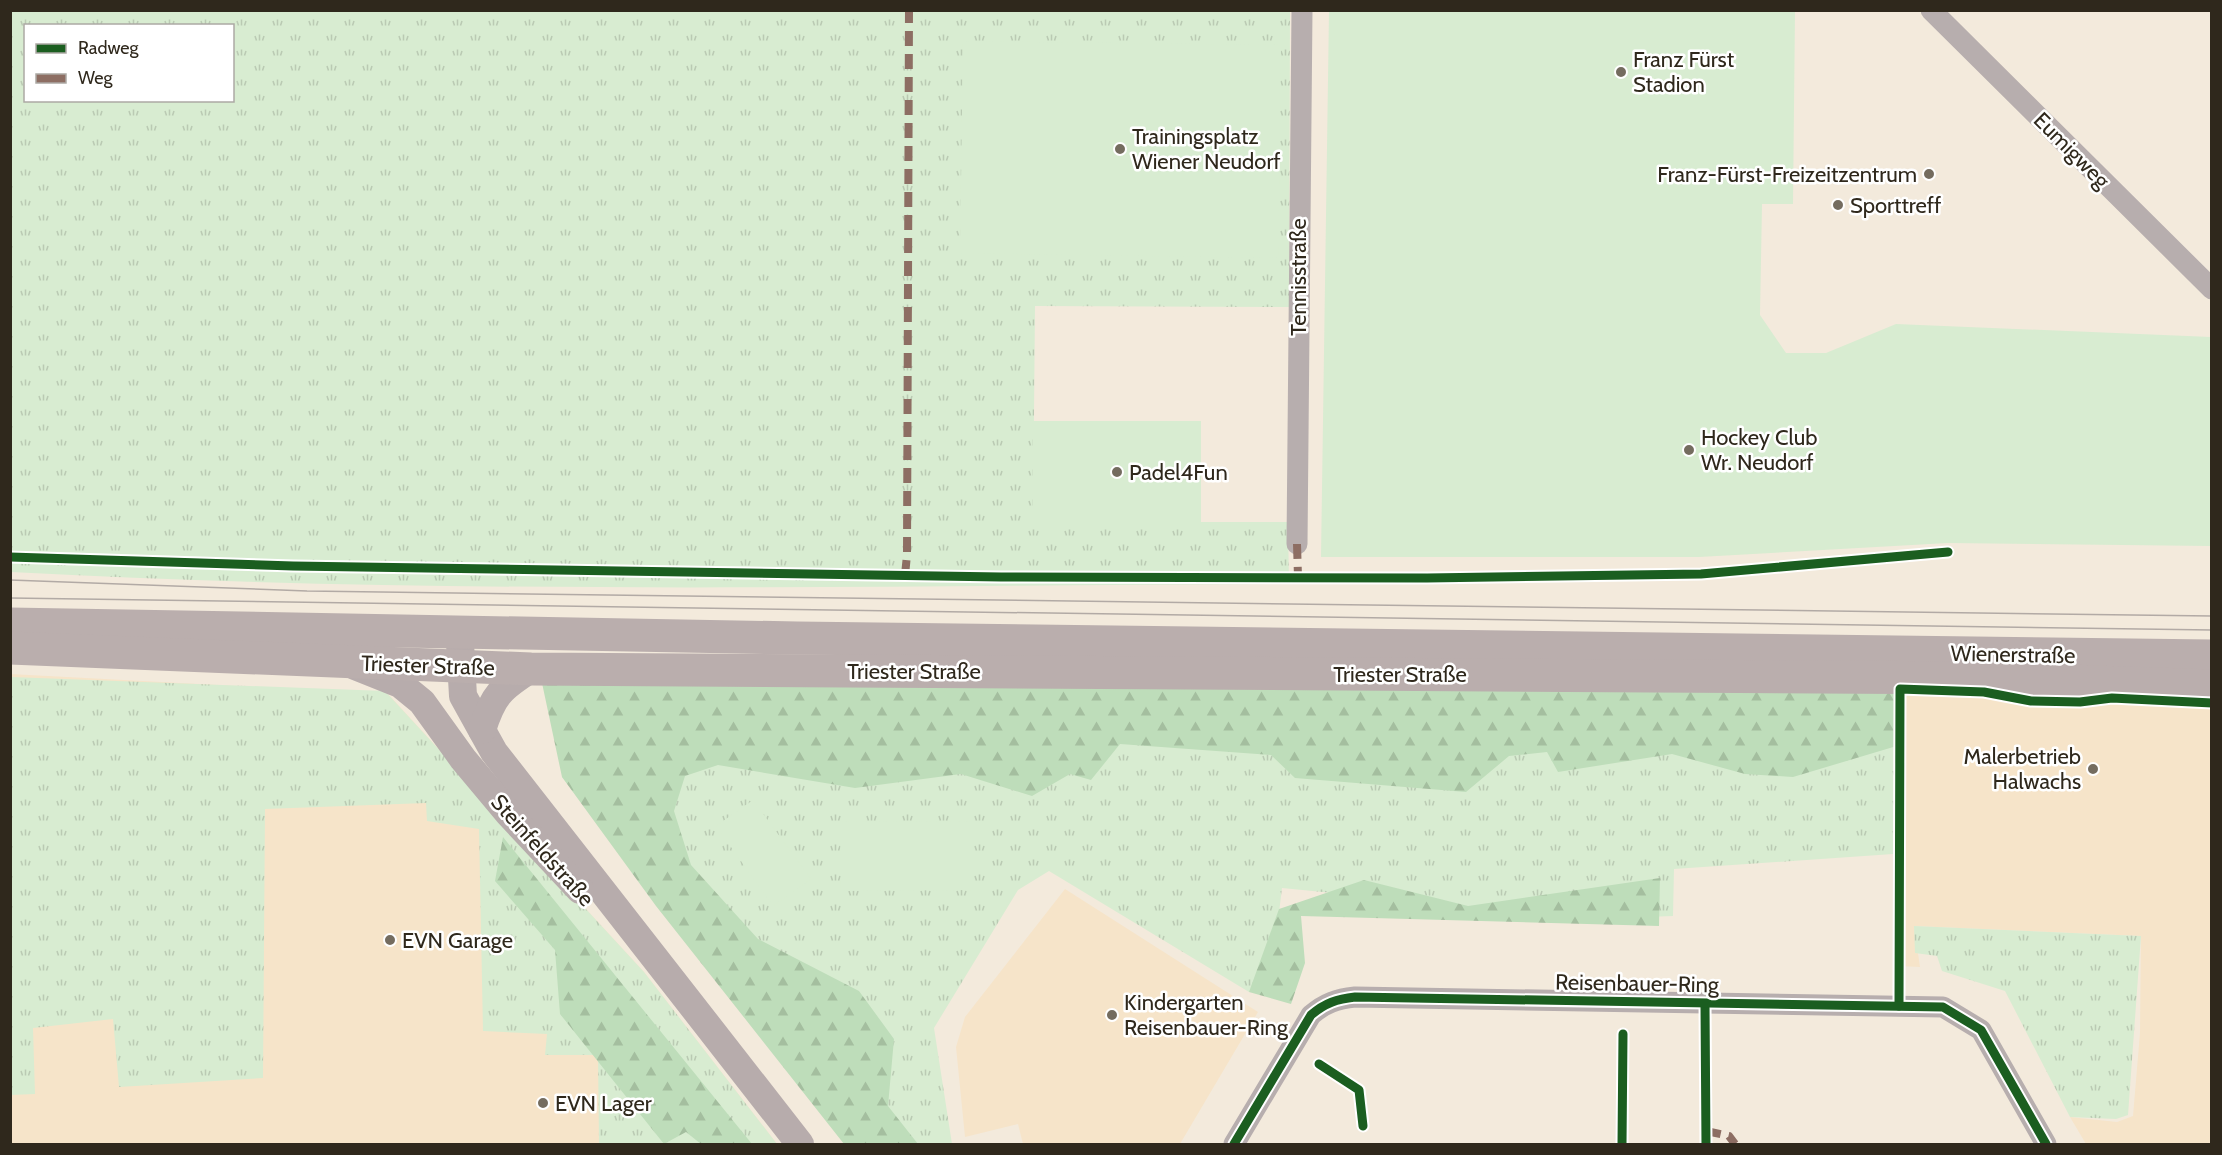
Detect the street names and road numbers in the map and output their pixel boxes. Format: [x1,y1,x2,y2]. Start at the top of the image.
street label: Eumigweg [2028,107,2116,195]
street label: Tennisstraße [1285,218,1312,336]
street label: Wienerstraße [1950,640,2076,669]
street label: Triester Straße [361,650,495,681]
street label: Triester Straße [847,658,981,685]
street label: Triester Straße [1333,661,1467,688]
street label: Steinfeldstraße [485,789,600,912]
street label: Reisenbauer-Ring [1555,969,1720,998]

